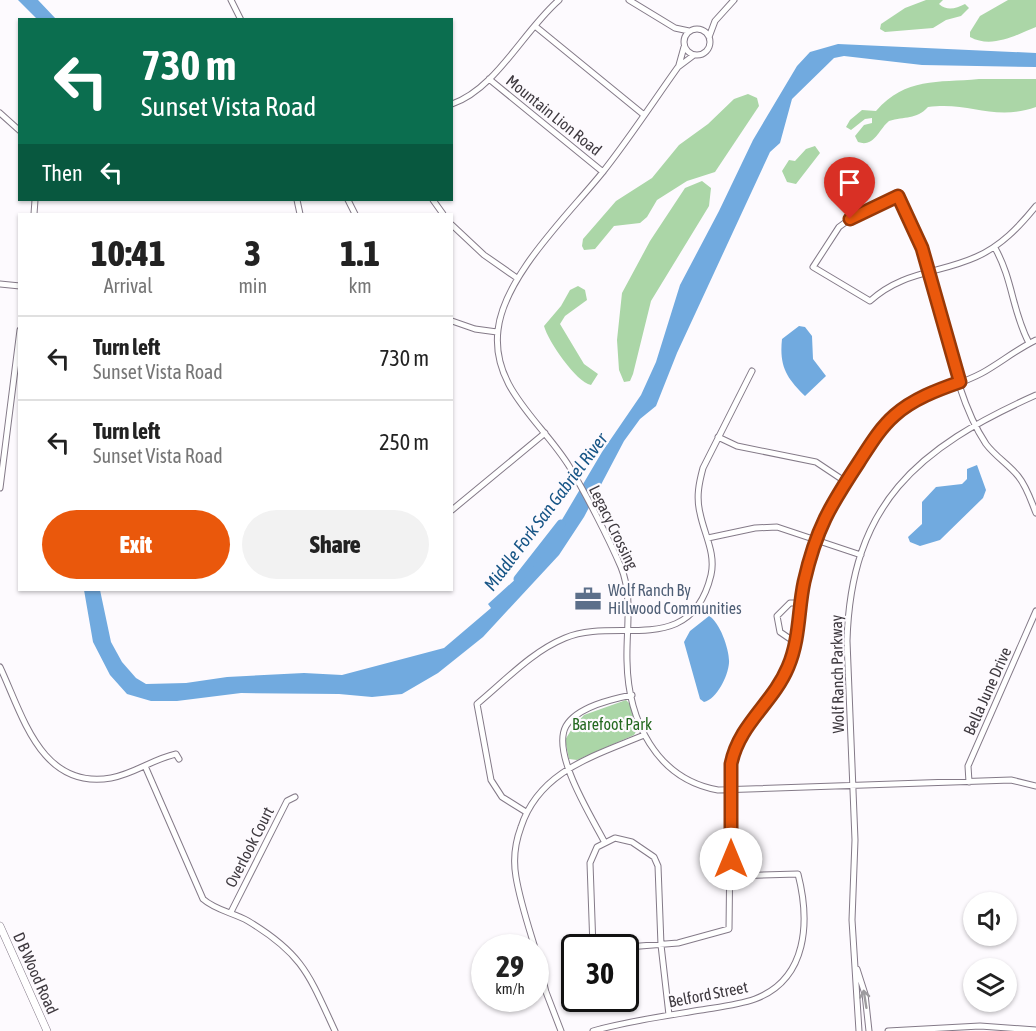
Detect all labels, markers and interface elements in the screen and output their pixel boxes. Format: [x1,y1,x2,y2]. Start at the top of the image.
text: 730 m [141,41,236,89]
icon: left [42,42,120,120]
street label: Mountain Lion Road [503,71,605,159]
text: Sunset Vista Road [141,91,316,122]
icon: left [95,156,128,189]
pin [824,157,875,219]
text: Then [42,160,83,186]
icon: arrive [833,166,866,199]
text: 10:41 [91,232,166,274]
text: 3 [244,232,261,274]
text: 1.1 [340,232,380,274]
text: Arrival [104,274,153,297]
text: min [238,274,267,297]
text: km [348,274,372,297]
text: Turn left [93,334,160,360]
icon: left [42,342,75,375]
text: 730 m [379,345,429,371]
text: Sunset Vista Road [93,360,223,383]
text: Turn left [93,418,160,444]
icon: left [42,426,75,459]
water label: Middle Fork San Gabriel River [480,428,612,595]
text: 250 m [379,429,429,455]
text: Sunset Vista Road [93,444,223,467]
street label: Legacy Crossing [585,482,642,572]
button: Exit [42,510,230,579]
button: Share [242,510,429,579]
place label: Wolf Ranch By Hillwood Communities [608,581,742,617]
office icon: Wolf Ranch By Hillwood Communities [573,584,603,614]
street label: Wolf Ranch Parkway [827,614,848,734]
street label: Bella June Drive [960,644,1014,738]
park label: Barefoot Park [572,715,652,733]
street label: Overlook Court [221,803,277,890]
position arrow [699,827,763,891]
map controls [963,892,1017,1012]
button: sound [963,892,1017,946]
street label: D B Wood Road [10,929,62,1017]
speed limit sign: 30 [561,934,639,1012]
text: 29 [496,949,524,983]
button: layers [963,958,1017,1012]
street label: Belford Street [667,977,750,1011]
text: km/h [495,980,525,997]
one-way arrow [860,990,871,1009]

